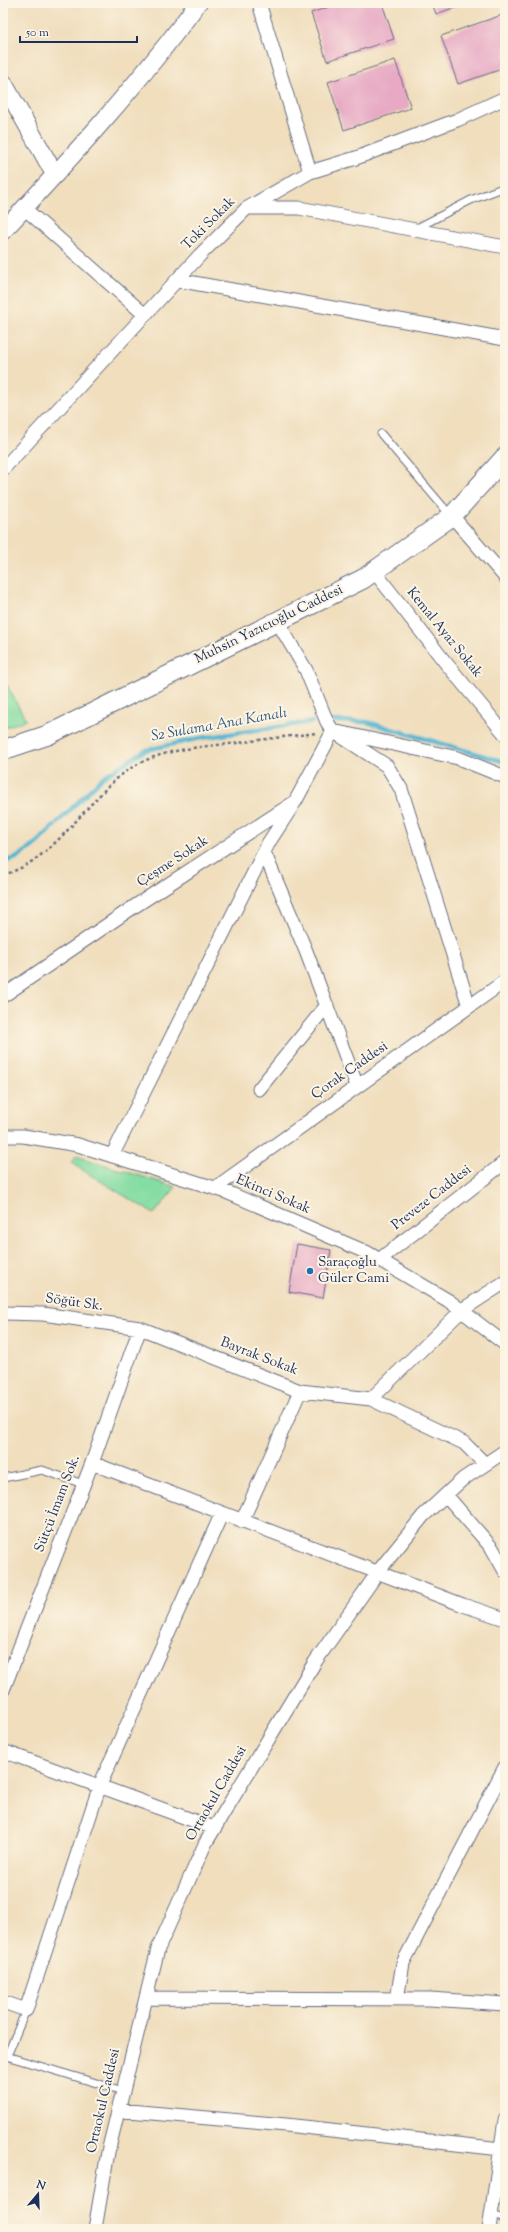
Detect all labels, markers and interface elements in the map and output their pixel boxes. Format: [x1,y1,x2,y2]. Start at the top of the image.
scale bar [20,18,137,44]
text: 50 m [25,24,49,42]
street label: Toki Sokak [178,192,241,255]
street label: Muhsin Yazıcıoğlu Caddesi [191,580,347,670]
street label: Kemal Ayaz Sokak [401,584,487,683]
water label: S2 Sulama Ana Kanalı [149,703,289,747]
street label: Çeşme Sokak [133,831,213,893]
street label: Çorak Caddesi [307,1037,393,1105]
street label: Preveze Caddesi [388,1160,476,1236]
street label: Ekinci Sokak [233,1170,314,1220]
place label: Saraçoğlu Güler Cami [318,1253,389,1289]
marker: Saraçoğlu Güler Cami [305,1266,315,1276]
street label: Söğüt Sk. [44,1289,104,1317]
street label: Bayrak Sokak [217,1333,301,1381]
street label: Sütçü İmam Sok. [30,1452,86,1556]
street label: Ortaokul Caddesi [182,1743,252,1845]
street label: Ortaokul Caddesi [82,2047,126,2155]
north arrow [18,2174,58,2214]
text: N [33,2176,48,2195]

